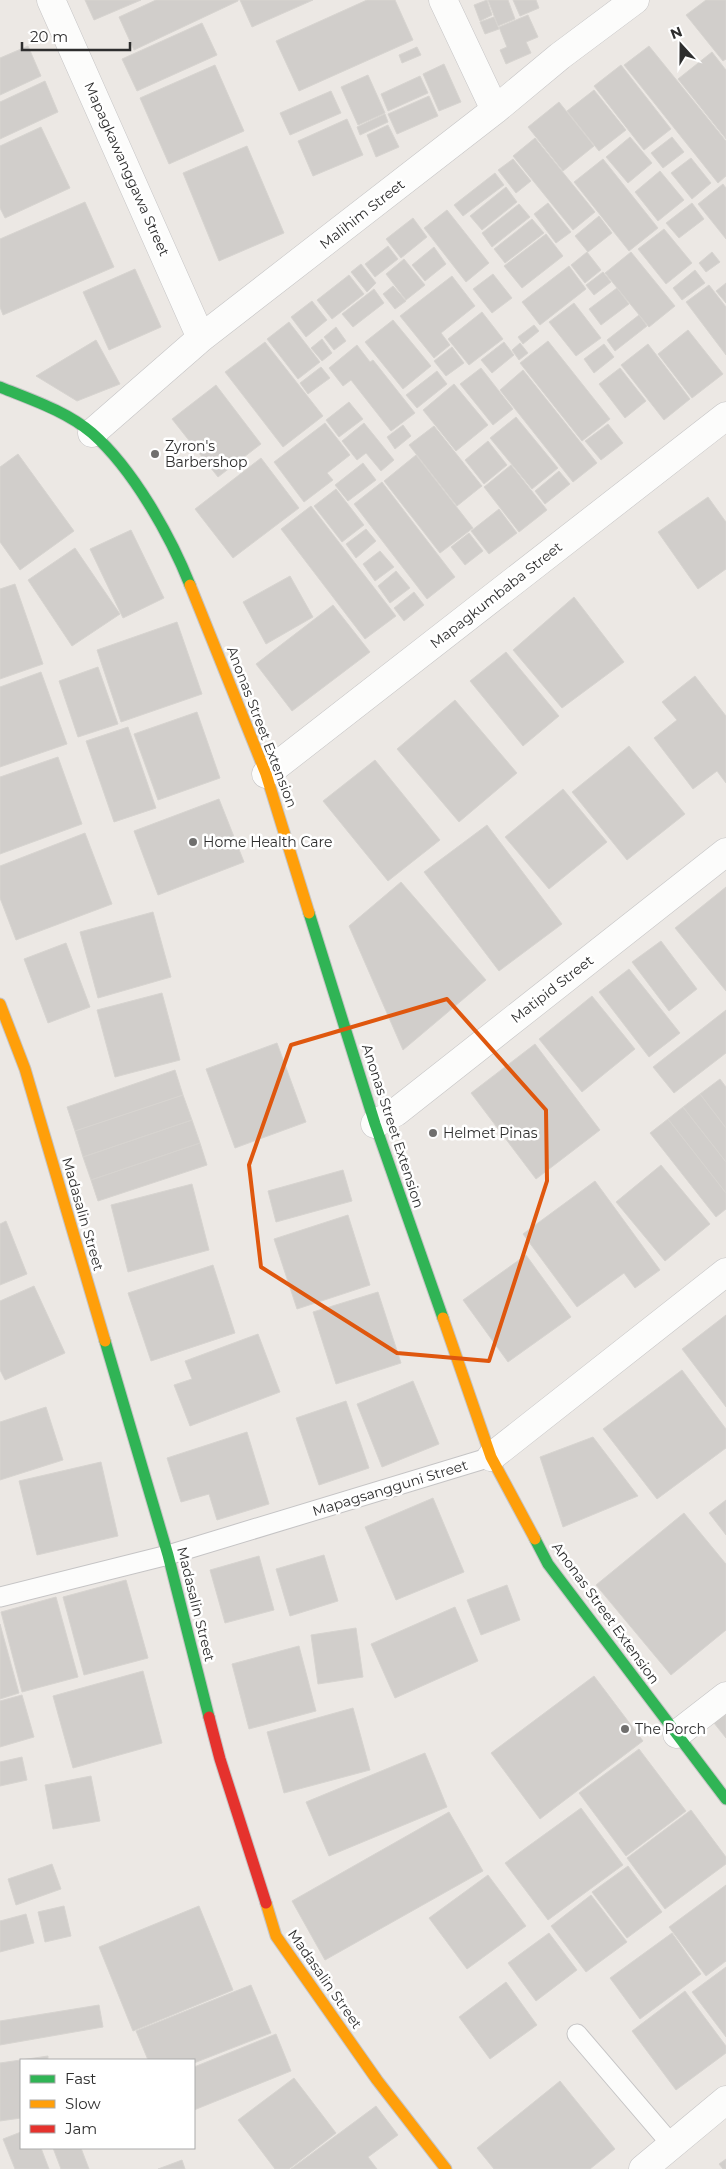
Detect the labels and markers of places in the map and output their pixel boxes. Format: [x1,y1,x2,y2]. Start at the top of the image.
place label: Zyron's Barbershop [165,437,247,471]
marker: Zyron's Barbershop [149,448,161,460]
place label: Home Health Care [203,833,332,851]
marker: Home Health Care [187,836,199,848]
place label: Helmet Pinas [443,1124,538,1142]
marker: Helmet Pinas [427,1127,439,1139]
place label: The Porch [635,1720,706,1738]
marker: The Porch [619,1723,631,1735]

